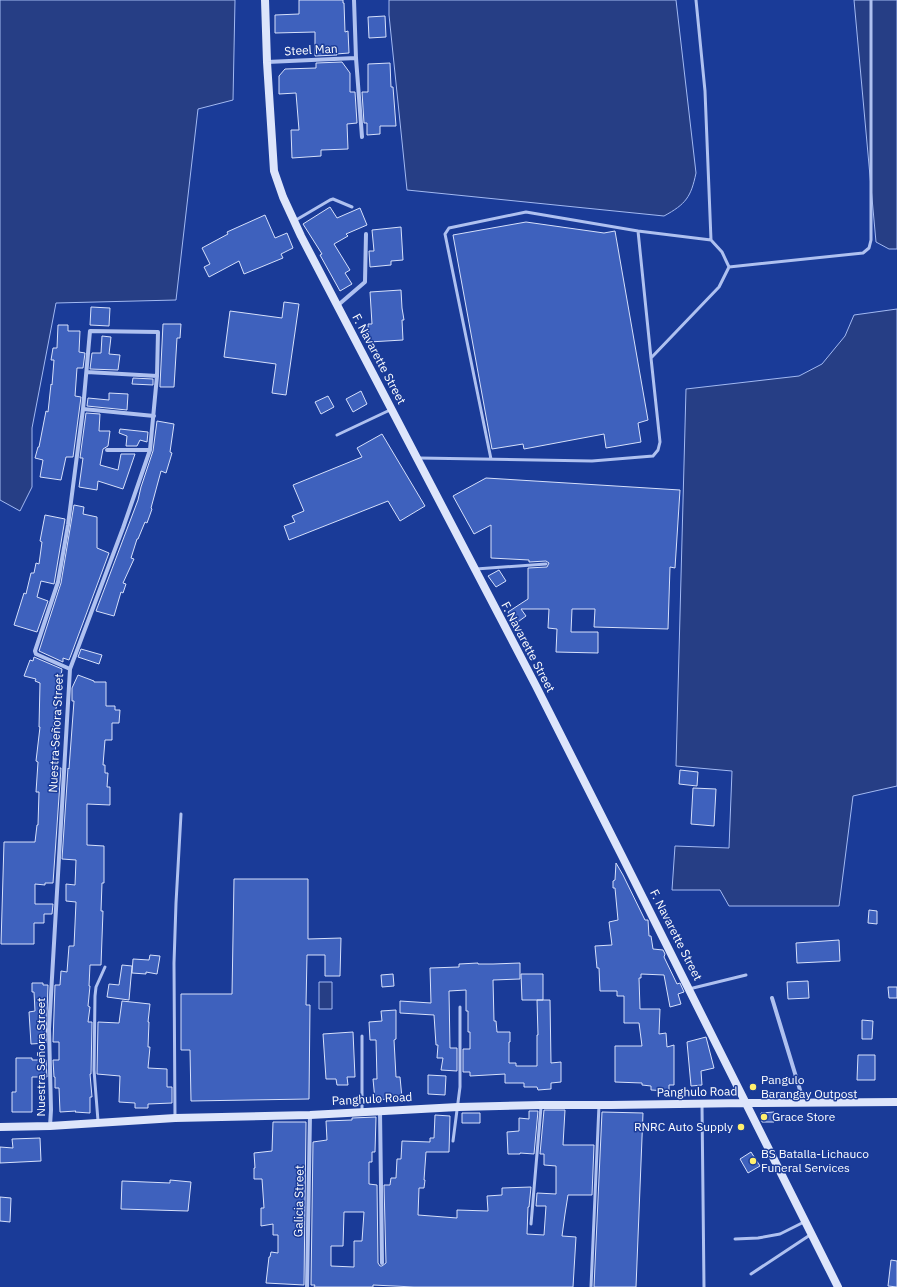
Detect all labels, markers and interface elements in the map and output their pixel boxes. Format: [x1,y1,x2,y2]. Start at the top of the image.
street label: Steel Man [284,41,338,58]
street label: F. Navarette Street [349,311,410,407]
street label: F. Navarette Street [498,599,559,695]
street label: Nuestra Señora Street [45,673,66,793]
street label: F. Navarette Street [647,887,706,983]
street label: Nuestra Señora Street [33,997,48,1117]
place label: Pangulo Barangay Outpost [761,1072,857,1101]
marker: Pangulo Barangay Outpost [748,1082,758,1092]
street label: Panghulo Road [656,1083,737,1100]
street label: Panghulo Road [331,1089,413,1108]
place label: Grace Store [772,1109,836,1124]
marker: Grace Store [759,1112,769,1122]
place label: RNRC Auto Supply [634,1119,733,1134]
marker: RNRC Auto Supply [736,1122,746,1132]
place label: BS Batalla-Lichauco Funeral Services [761,1146,869,1175]
marker: BS Batalla-Lichauco Funeral Services [748,1156,758,1166]
street label: Galicia Street [290,1165,307,1237]

